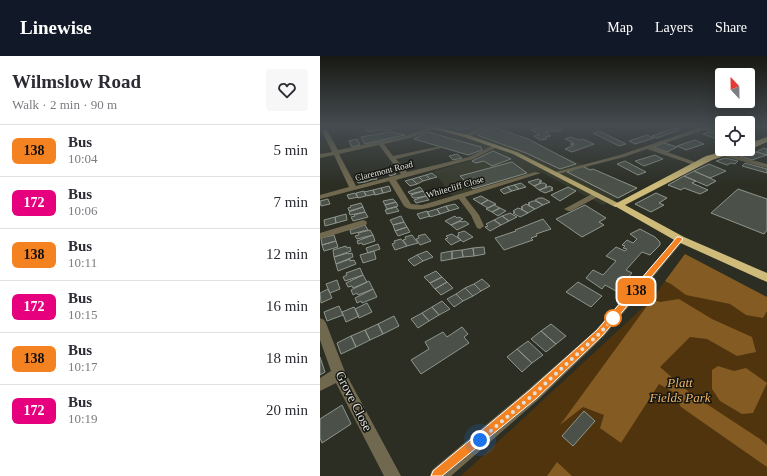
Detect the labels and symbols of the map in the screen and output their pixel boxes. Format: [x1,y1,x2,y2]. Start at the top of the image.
north arrow [715,68,755,108]
street label: Claremont Road [354,159,414,183]
street label: Whitecliff Close [425,174,485,200]
line badge: 138 [613,278,659,304]
unlabelled marker [604,309,622,327]
street label: Grove Close [332,368,376,434]
park label: Platt Fields Park [648,375,711,405]
your location [470,430,490,450]

